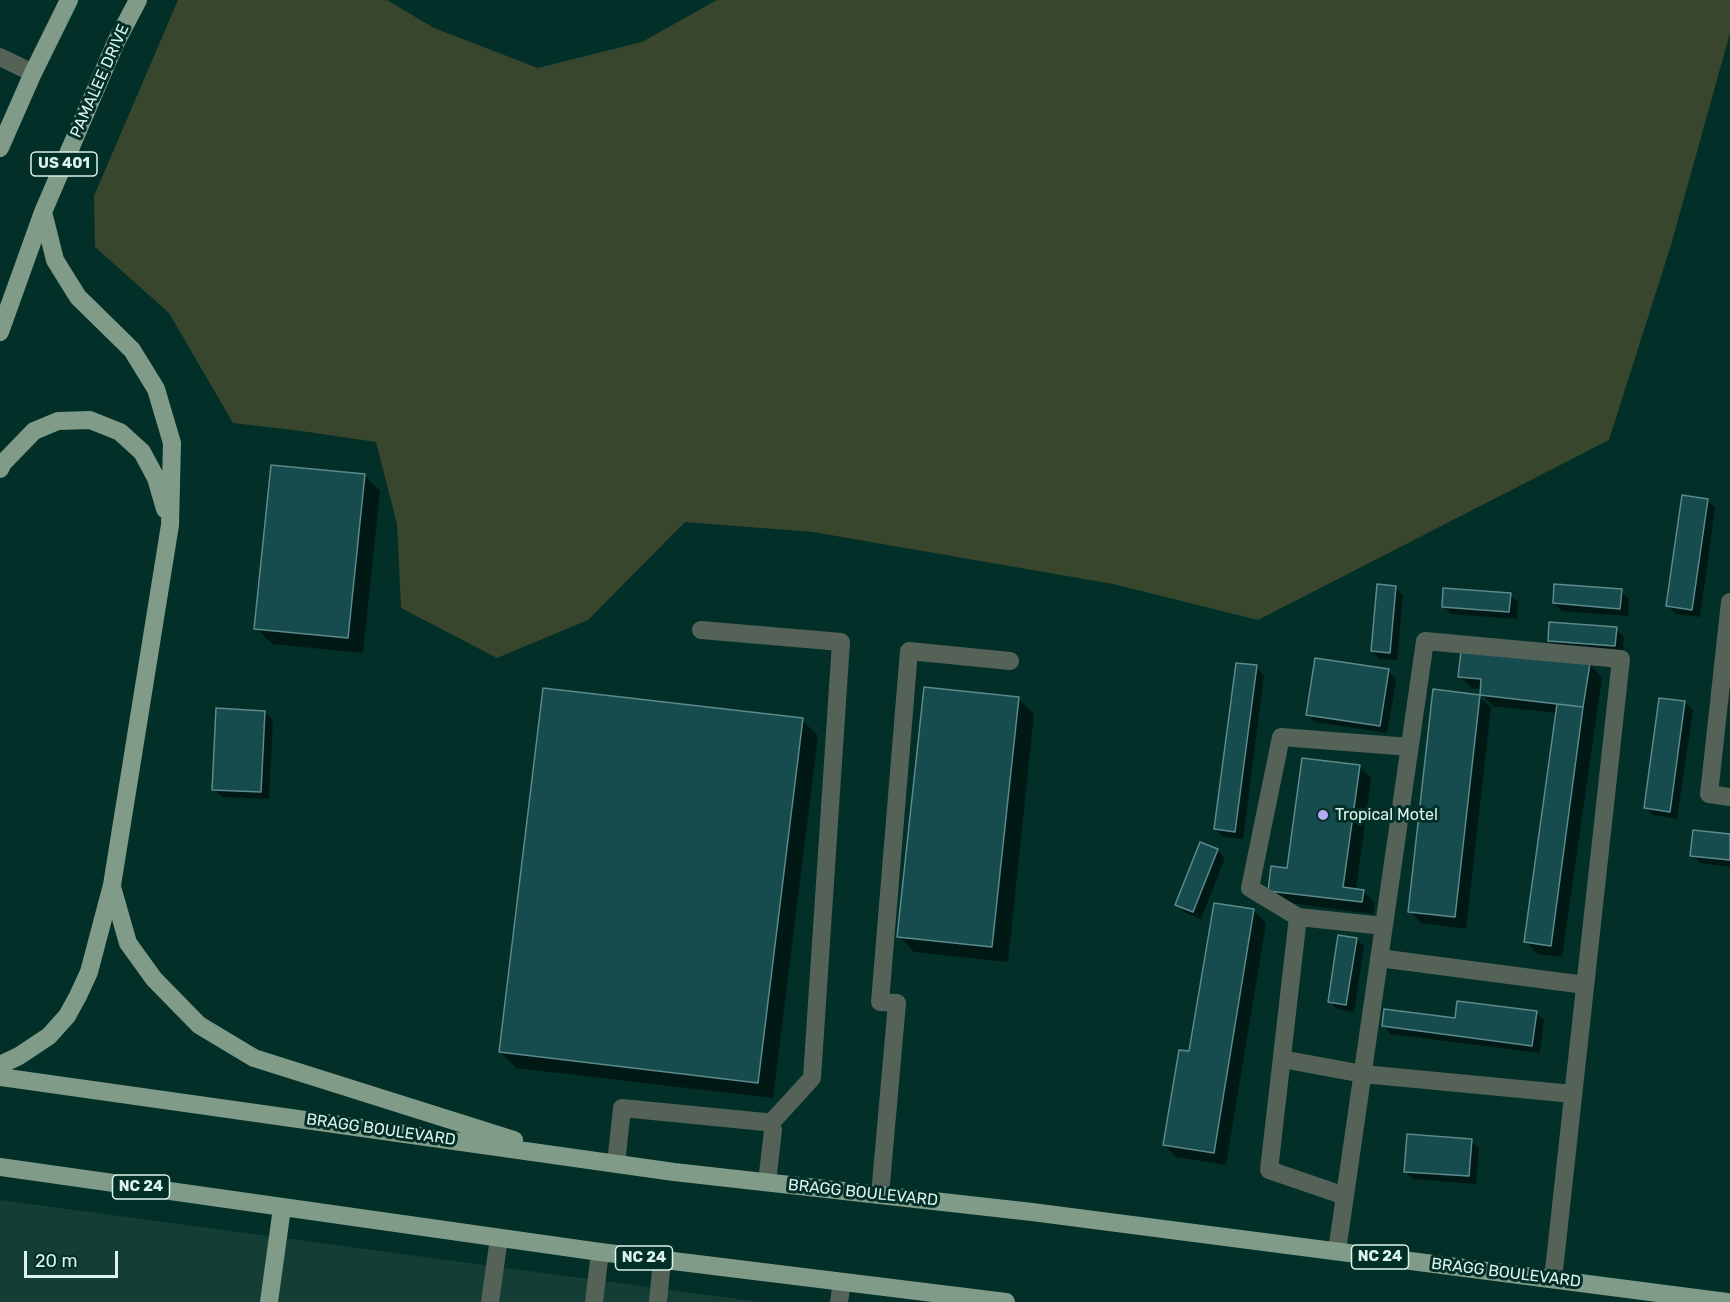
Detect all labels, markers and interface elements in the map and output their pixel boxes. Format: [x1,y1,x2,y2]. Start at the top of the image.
street label: PAMALEE DRIVE [66,21,134,141]
road number: US 401 [31,152,97,176]
place label: Tropical Motel [1335,805,1438,825]
marker: Tropical Motel [1316,808,1330,822]
street label: BRAGG BOULEVARD [305,1110,457,1150]
road number: NC 24 [112,1175,170,1199]
street label: BRAGG BOULEVARD [787,1176,939,1210]
scale bar [27,1239,122,1277]
road number: NC 24 [1352,1245,1408,1269]
road number: NC 24 [616,1246,672,1270]
text: 20 m [35,1250,77,1272]
street label: BRAGG BOULEVARD [1430,1254,1582,1292]

